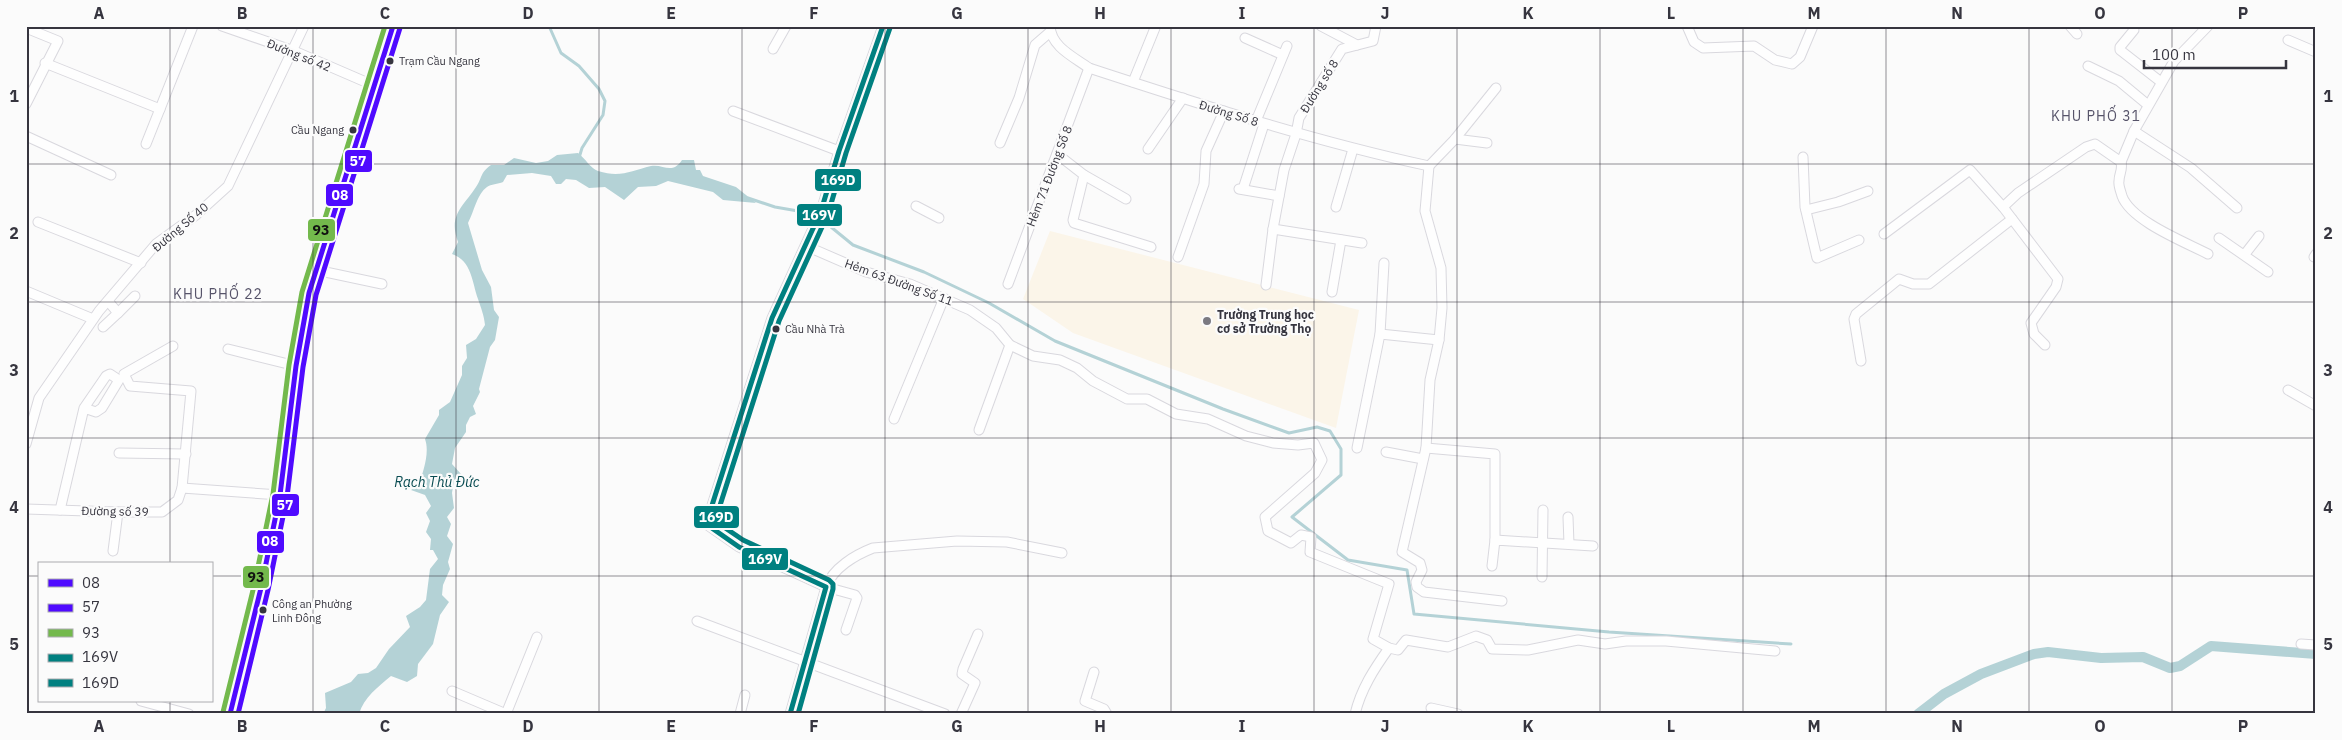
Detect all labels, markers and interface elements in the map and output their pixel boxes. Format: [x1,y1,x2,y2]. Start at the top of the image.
text: A [94,3,105,23]
text: B [237,3,248,23]
text: C [380,3,390,23]
text: D [522,3,534,23]
text: E [666,3,676,23]
text: F [809,3,819,23]
text: G [951,3,963,23]
text: H [1094,3,1106,23]
text: I [1239,3,1246,23]
text: J [1381,3,1389,23]
text: K [1522,3,1534,23]
text: L [1667,3,1675,23]
text: M [1807,3,1821,23]
text: N [1951,3,1963,23]
text: O [2094,3,2106,23]
text: P [2238,3,2248,23]
street label: Đường số 42 [265,35,333,75]
scale bar [2144,38,2287,70]
text: 100 m [2152,45,2196,64]
place label: Trạm Cầu Ngang [399,54,480,68]
marker: Trạm Cầu Ngang [385,56,395,66]
street label: Đường số 8 [1297,56,1341,116]
text: 1 [9,86,19,106]
text: 1 [2323,86,2333,106]
street label: Đường Số 8 [1197,97,1261,129]
district label: KHU PHỐ 31 [2051,104,2141,125]
place label: Cầu Ngang [291,123,344,137]
street label: Hẻm 71 Đường Số 8 [1023,123,1075,229]
marker: Cầu Ngang [348,125,358,135]
line badge: 57 [344,149,373,173]
text: 57 [350,152,366,170]
line badge: 169D [814,168,862,192]
text: 169D [821,171,856,189]
line badge: 08 [325,183,354,207]
text: 08 [332,186,348,204]
street label: Đường Số 40 [149,199,211,255]
line badge: 169V [796,203,843,227]
text: 169V [802,206,836,224]
line badge: 93 [307,218,336,242]
text: 93 [313,221,329,239]
text: 2 [9,223,19,243]
text: 2 [2323,223,2333,243]
street label: Hẻm 63 Đường Số 11 [843,255,955,309]
district label: KHU PHỐ 22 [173,282,263,303]
place label: Trường Trung học cơ sở Trường Thọ [1217,307,1314,336]
marker: Trường Trung học cơ sở Trường Thọ [1201,315,1213,327]
place label: Cầu Nhà Trà [785,322,845,336]
marker: Cầu Nhà Trà [771,324,781,334]
text: 3 [9,360,19,380]
text: 3 [2323,360,2333,380]
water label: Rạch Thủ Đức [394,473,480,491]
line badge: 57 [271,493,300,517]
text: 57 [277,496,293,514]
text: 4 [9,497,19,517]
text: 4 [2323,497,2333,517]
street label: Đường số 39 [81,503,149,519]
line badge: 169D [693,505,740,529]
text: 169D [699,508,734,526]
line badge: 08 [256,530,285,554]
text: 08 [262,532,278,550]
line badge: 169V [741,547,789,571]
text: 169V [748,550,782,568]
legend [38,562,212,702]
line badge: 93 [242,565,270,589]
text: 93 [248,568,264,586]
text: 08 [82,573,100,592]
text: 57 [82,597,100,616]
place label: Công an Phường Linh Đông [272,597,352,625]
marker: Công an Phường Linh Đông [258,605,268,615]
text: 93 [82,623,100,642]
text: 5 [9,634,19,654]
text: 5 [2323,634,2333,654]
text: 169V [82,647,118,666]
text: 169D [82,673,119,692]
text: A [94,716,105,736]
text: B [237,716,248,736]
text: C [380,716,390,736]
text: D [522,716,534,736]
text: E [666,716,676,736]
text: F [809,716,819,736]
text: G [951,716,963,736]
text: H [1094,716,1106,736]
text: I [1239,716,1246,736]
text: J [1381,716,1389,736]
text: K [1522,716,1534,736]
text: L [1667,716,1675,736]
text: M [1807,716,1821,736]
text: N [1951,716,1963,736]
text: O [2094,716,2106,736]
text: P [2238,716,2248,736]

